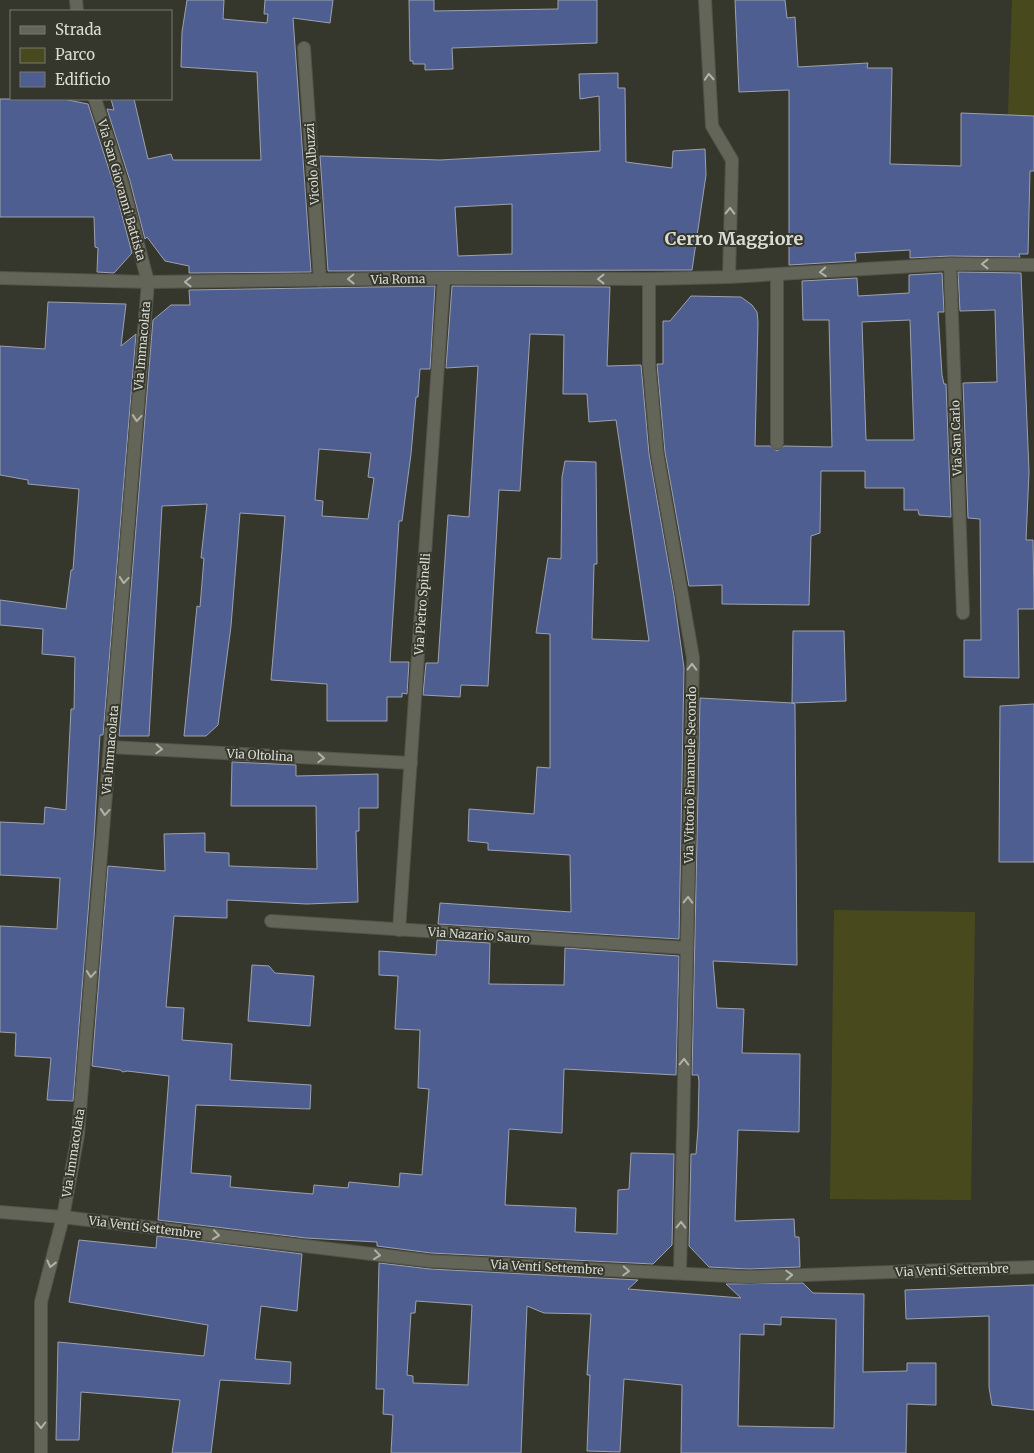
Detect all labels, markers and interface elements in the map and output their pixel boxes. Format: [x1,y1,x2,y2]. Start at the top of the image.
legend [10,10,172,100]
text: Strada [55,20,102,39]
text: Parco [55,45,95,64]
text: Edificio [55,70,111,89]
one-way arrow [704,73,714,81]
street label: Via San Giovanni Battista [94,117,149,263]
street label: Vicolo Albuzzi [302,122,322,206]
one-way arrow [725,207,736,215]
district label: Cerro Maggiore [665,227,803,250]
one-way arrow [981,259,989,269]
one-way arrow [819,266,827,277]
street label: Via Roma [370,271,426,287]
one-way arrow [346,274,354,285]
one-way arrow [596,274,604,284]
one-way arrow [184,277,192,287]
street label: Via Immacolata [131,300,153,392]
street label: Via San Carlo [947,400,965,477]
one-way arrow [131,414,142,422]
street label: Via Pietro Spinelli [411,552,433,657]
one-way arrow [118,576,129,584]
one-way arrow [687,663,698,671]
street label: Via Vittorio Emanuele Secondo [681,686,699,865]
street label: Via Immacolata [99,704,121,796]
one-way arrow [155,744,163,755]
street label: Via Oltolina [225,746,294,764]
one-way arrow [317,752,325,763]
one-way arrow [99,808,110,816]
one-way arrow [683,895,693,903]
street label: Via Nazario Sauro [427,924,530,946]
one-way arrow [86,970,97,978]
one-way arrow [679,1058,690,1066]
street label: Via Immacolata [58,1107,88,1199]
street label: Via Venti Settembre [87,1213,202,1241]
one-way arrow [676,1220,686,1228]
one-way arrow [212,1229,220,1240]
one-way arrow [373,1249,381,1260]
street label: Via Venti Settembre [489,1256,604,1277]
one-way arrow [46,1259,57,1268]
street label: Via Venti Settembre [894,1261,1009,1280]
one-way arrow [623,1265,631,1276]
one-way arrow [785,1270,793,1281]
one-way arrow [36,1422,46,1429]

